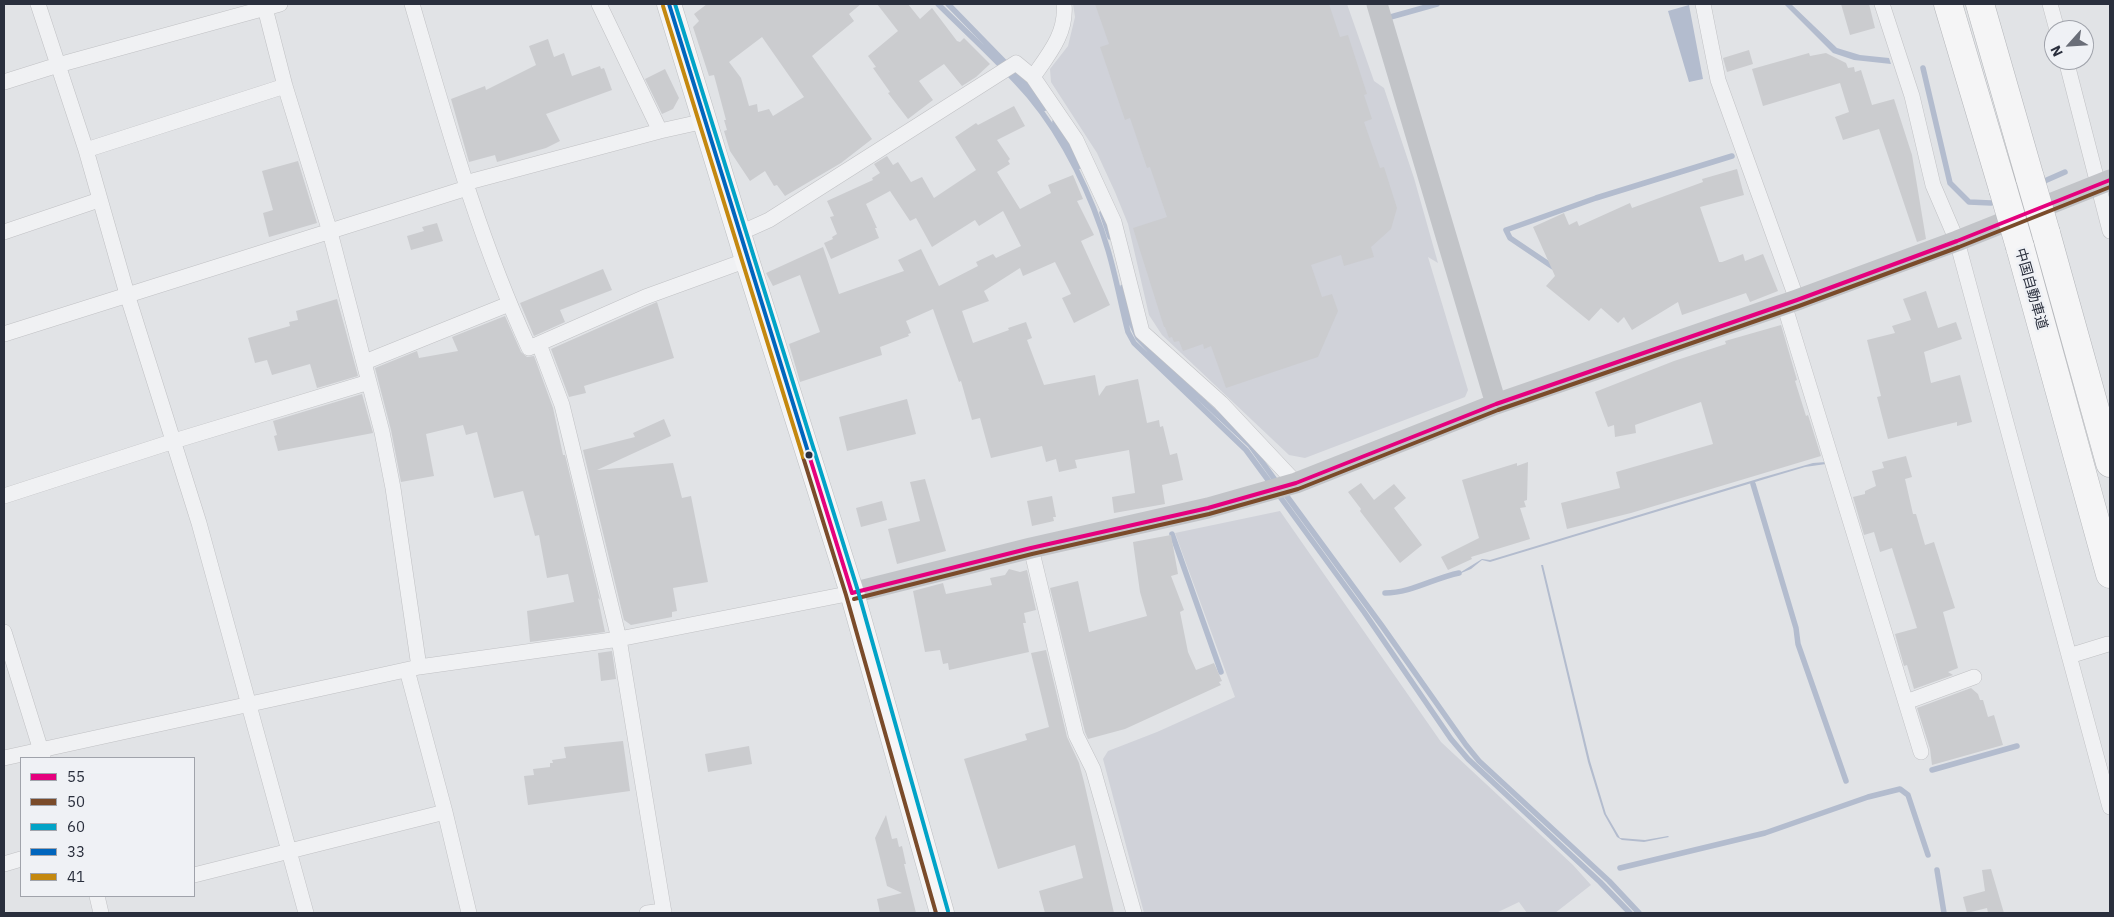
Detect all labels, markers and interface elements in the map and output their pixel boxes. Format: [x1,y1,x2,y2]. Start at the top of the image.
north arrow [2044,20,2094,70]
text: N [2046,43,2067,60]
street label: 中国自動車道 [2011,246,2051,332]
unlabelled marker [804,450,814,460]
legend [20,757,195,897]
text: 55 [67,767,85,786]
text: 50 [67,792,85,811]
text: 60 [67,817,85,836]
text: 33 [67,842,85,861]
text: 41 [67,867,85,886]

